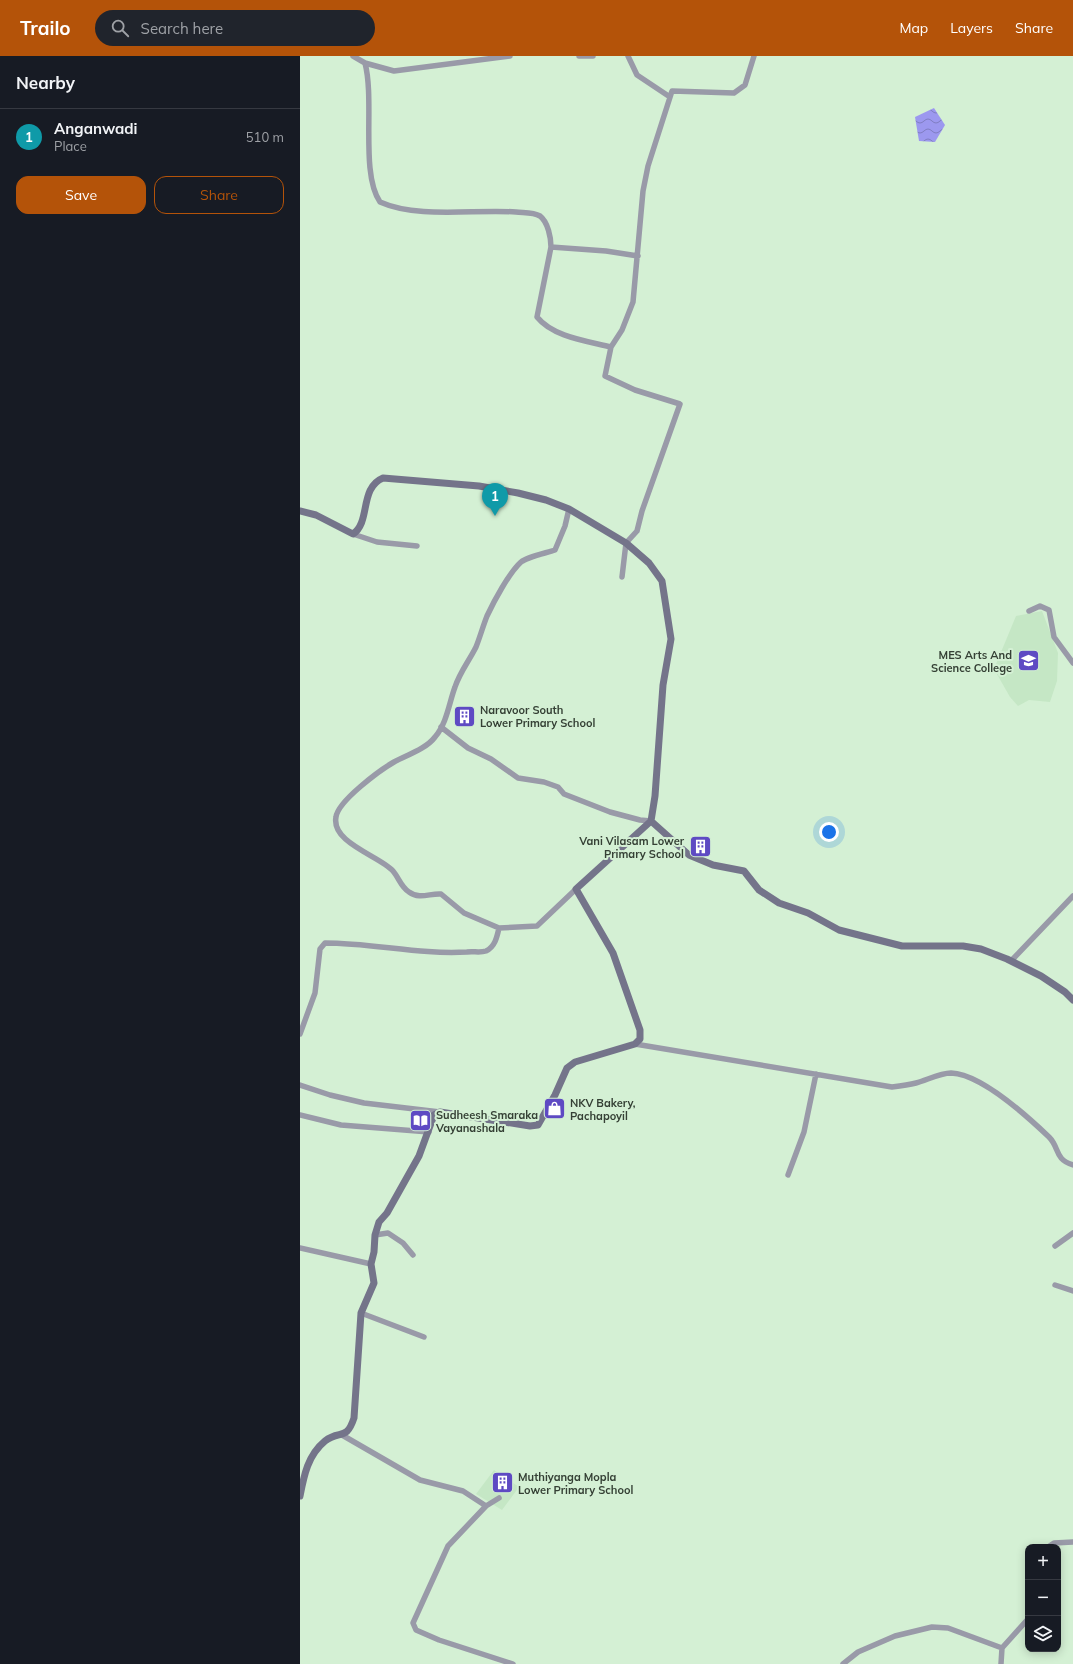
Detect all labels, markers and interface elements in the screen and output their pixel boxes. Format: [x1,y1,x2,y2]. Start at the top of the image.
search box [95,10,375,46]
text: Trailo [20,16,71,40]
icon: search [109,17,131,39]
text: Search here [141,19,223,38]
text: Map [899,19,928,37]
text: Layers [950,19,993,37]
text: Share [1015,19,1053,37]
text: Nearby [16,72,75,93]
text: Anganwadi [54,119,138,138]
text: 1 [25,129,33,145]
text: 510 m [246,129,284,145]
text: Place [54,138,87,154]
button: Save [16,176,146,214]
button: Share [154,176,284,214]
pin: 1 [482,483,508,516]
place label: MES Arts And Science College [931,648,1012,675]
school or university icon: MES Arts And Science College [1015,648,1041,674]
building icon: Naravoor South Lower Primary School [452,703,478,729]
place label: Naravoor South Lower Primary School [480,703,596,730]
your location [819,822,839,842]
place label: Vani Vilasam Lower Primary School [578,834,685,861]
building icon: Vani Vilasam Lower Primary School [687,834,713,860]
shop icon: NKV Bakery, Pachapoyil [541,1096,567,1122]
place label: NKV Bakery, Pachapoyil [570,1096,636,1123]
library icon: Sudheesh Smaraka Vayanashala [407,1108,433,1134]
place label: Sudheesh Smaraka Vayanashala [435,1108,538,1135]
building icon: Muthiyanga Mopla Lower Primary School [490,1470,516,1496]
place label: Muthiyanga Mopla Lower Primary School [518,1470,634,1497]
map controls [1025,1544,1061,1652]
button: + [1025,1544,1061,1580]
button: − [1025,1580,1061,1616]
button: layers [1025,1616,1061,1652]

